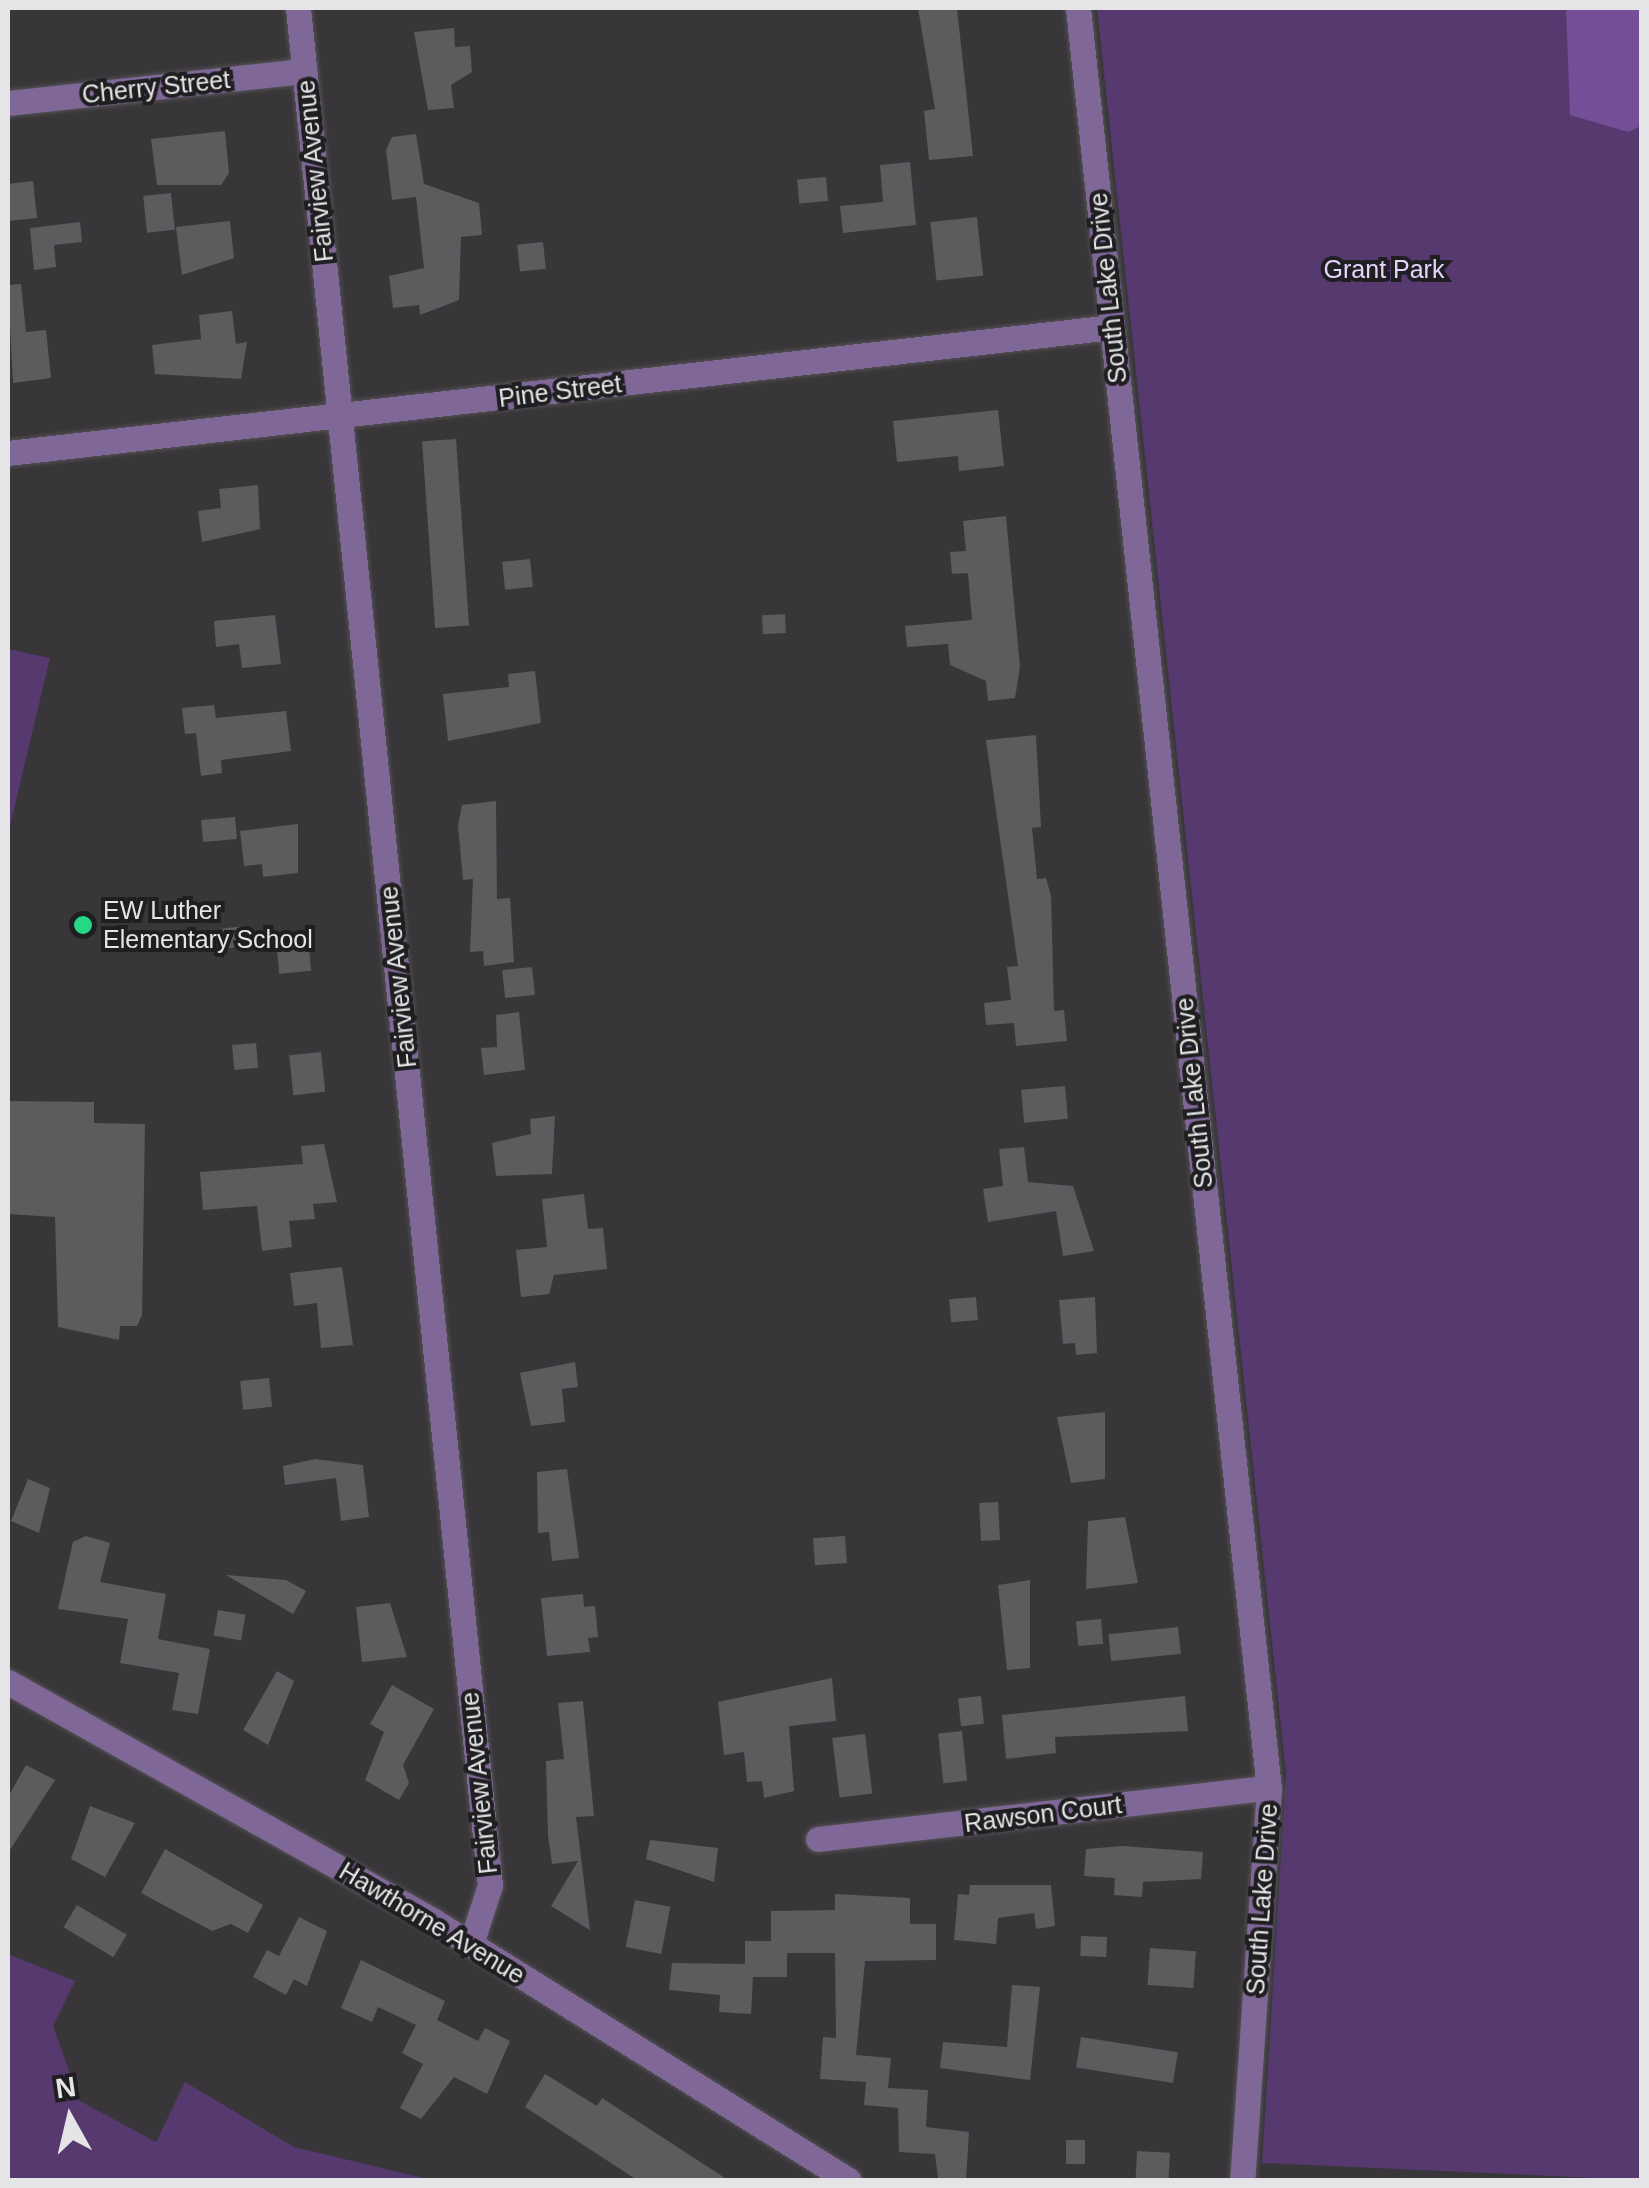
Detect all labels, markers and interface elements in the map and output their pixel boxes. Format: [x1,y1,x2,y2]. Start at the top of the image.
street label: Cherry Street [81,64,231,110]
street label: Fairview Avenue [290,78,340,264]
street label: South Lake Drive [1083,191,1133,385]
park label: Grant Park [1324,254,1444,284]
street label: Pine Street [497,369,623,413]
street label: Fairview Avenue [373,884,423,1070]
place label: EW Luther Elementary School [103,896,313,955]
marker: EW Luther Elementary School [72,914,94,936]
street label: South Lake Drive [1169,996,1219,1190]
street label: Fairview Avenue [454,1690,504,1876]
street label: Rawson Court [963,1789,1123,1839]
street label: South Lake Drive [1240,1802,1284,1996]
street label: Hawthorne Avenue [333,1856,531,1990]
north arrow [20,2068,120,2168]
text: N [54,2071,78,2105]

